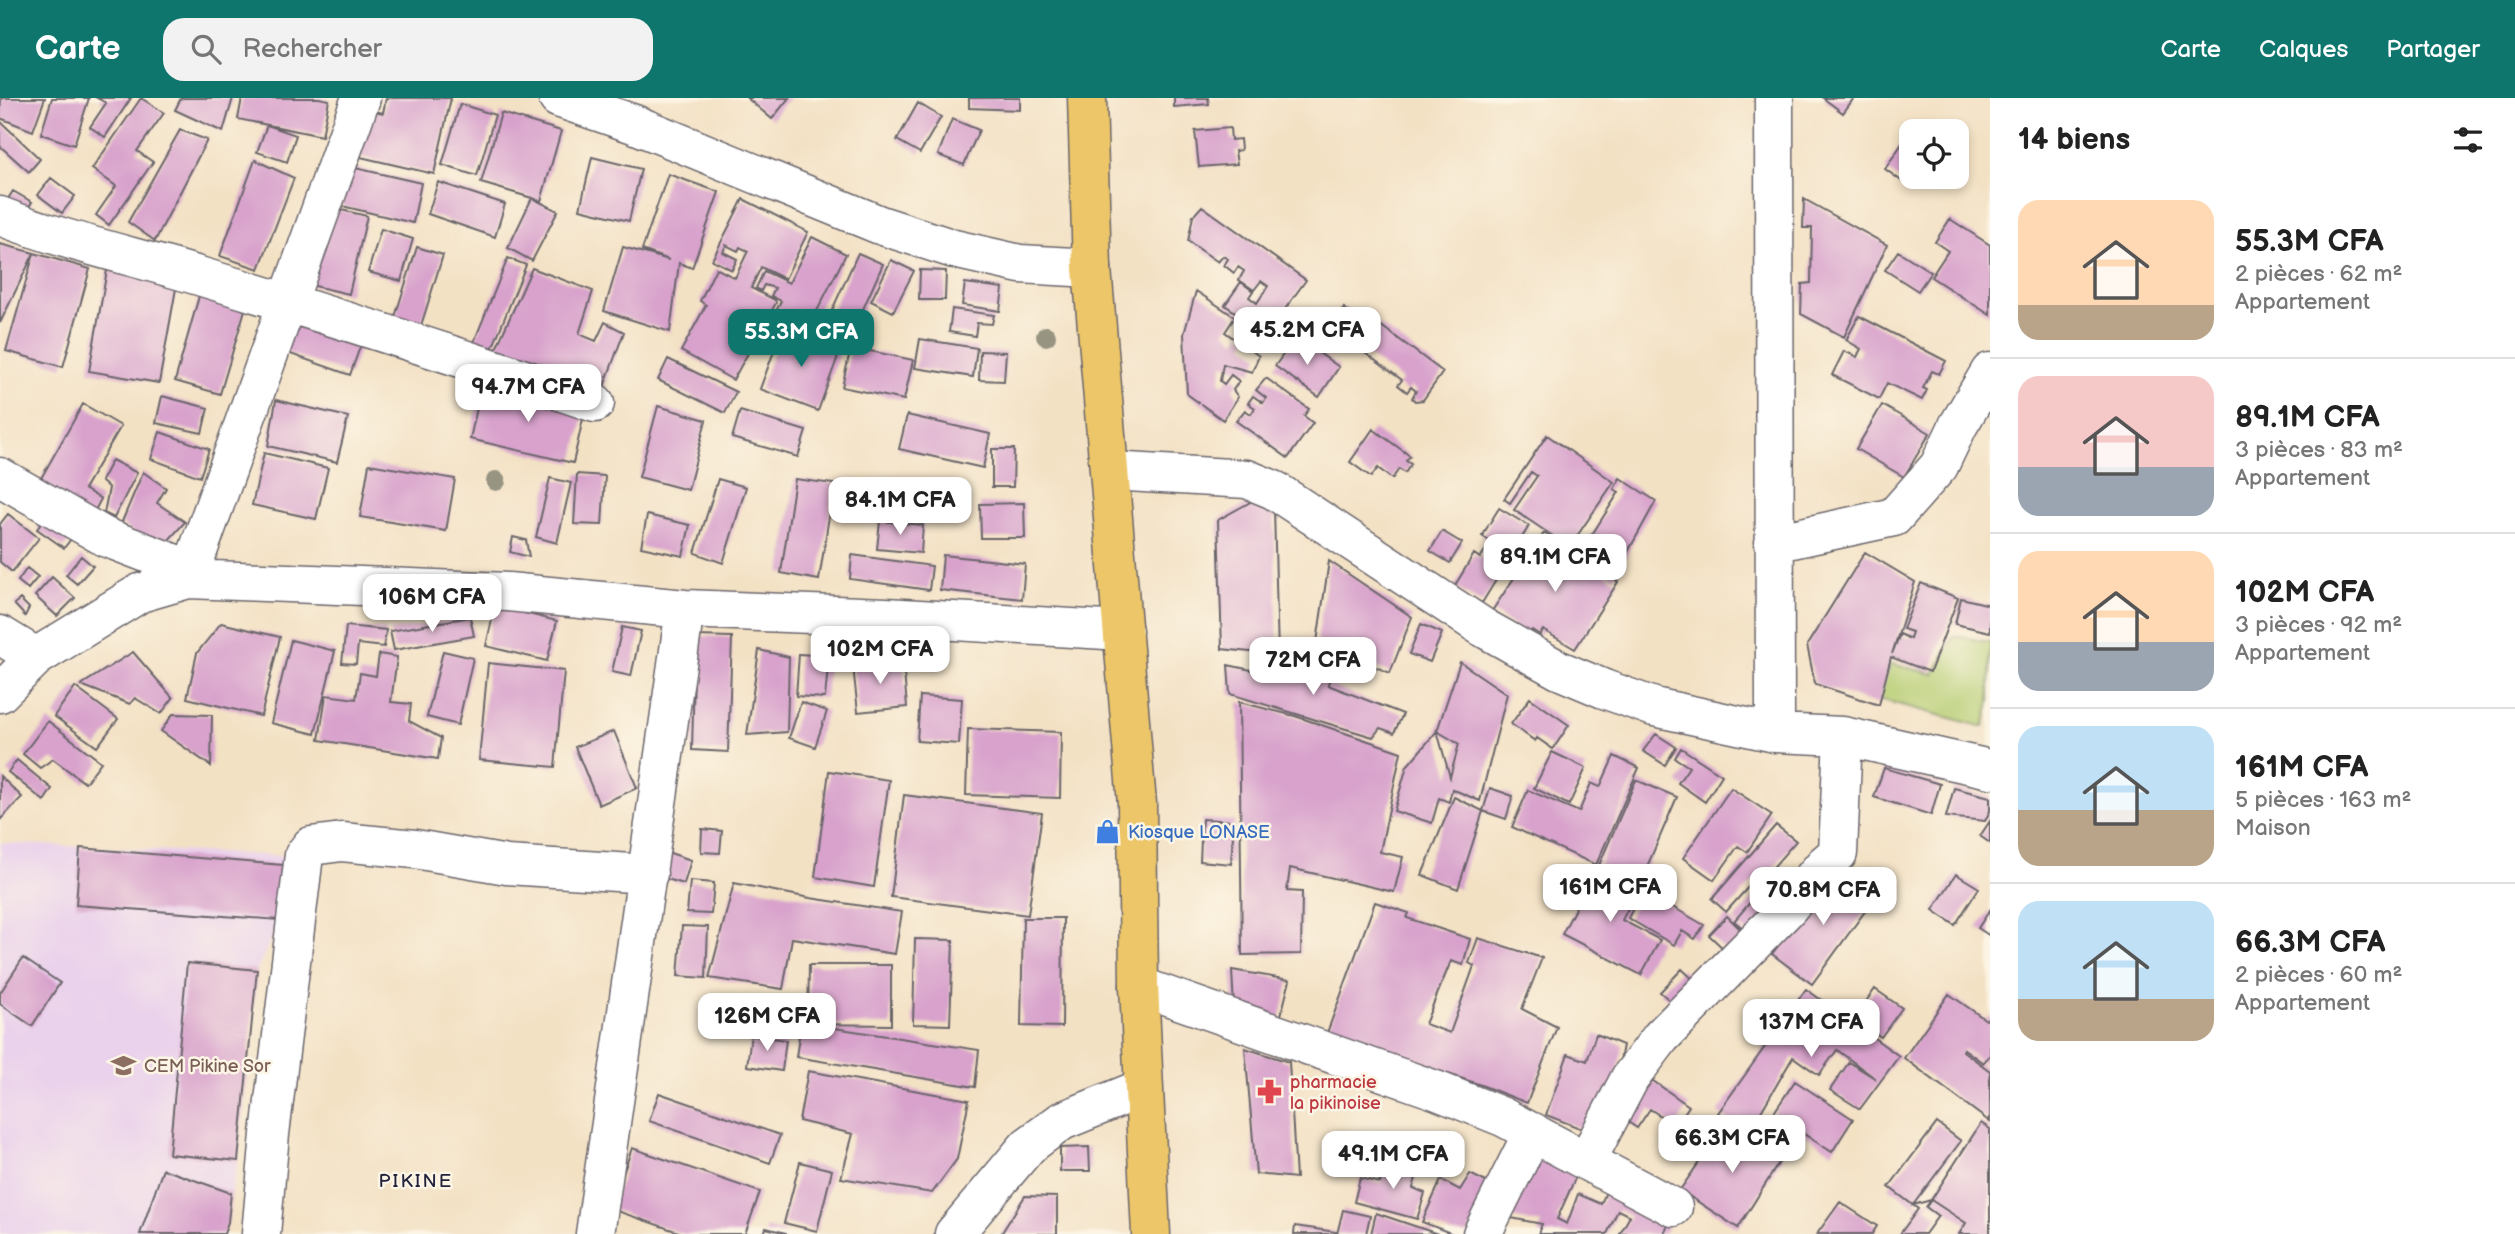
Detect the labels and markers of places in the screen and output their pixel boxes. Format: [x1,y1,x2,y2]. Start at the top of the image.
pin: 45.2M CFA [1227,308,1387,367]
pin: 55.3M CFA [721,310,881,369]
pin: 94.7M CFA [448,364,608,424]
pin: 84.1M CFA [820,478,980,537]
pin: 89.1M CFA [1475,534,1635,594]
pin: 106M CFA [360,574,504,634]
pin: 102M CFA [808,626,952,686]
pin: 72M CFA [1248,638,1378,697]
shop icon: Kiosque LONASE [1094,818,1122,846]
place label: Kiosque LONASE [1128,822,1270,843]
pin: 161M CFA [1538,864,1682,924]
pin: 70.8M CFA [1743,868,1903,927]
pin: 126M CFA [695,993,839,1053]
pin: 137M CFA [1739,1000,1883,1059]
school or university icon: CEM Pikine Sor [110,1052,138,1080]
place label: CEM Pikine Sor [144,1056,271,1077]
place label: pharmacie la pikinoise [1290,1072,1381,1114]
pharmacy icon: pharmacie la pikinoise [1256,1078,1284,1106]
pin: 66.3M CFA [1652,1116,1812,1175]
pin: 49.1M CFA [1313,1132,1473,1191]

